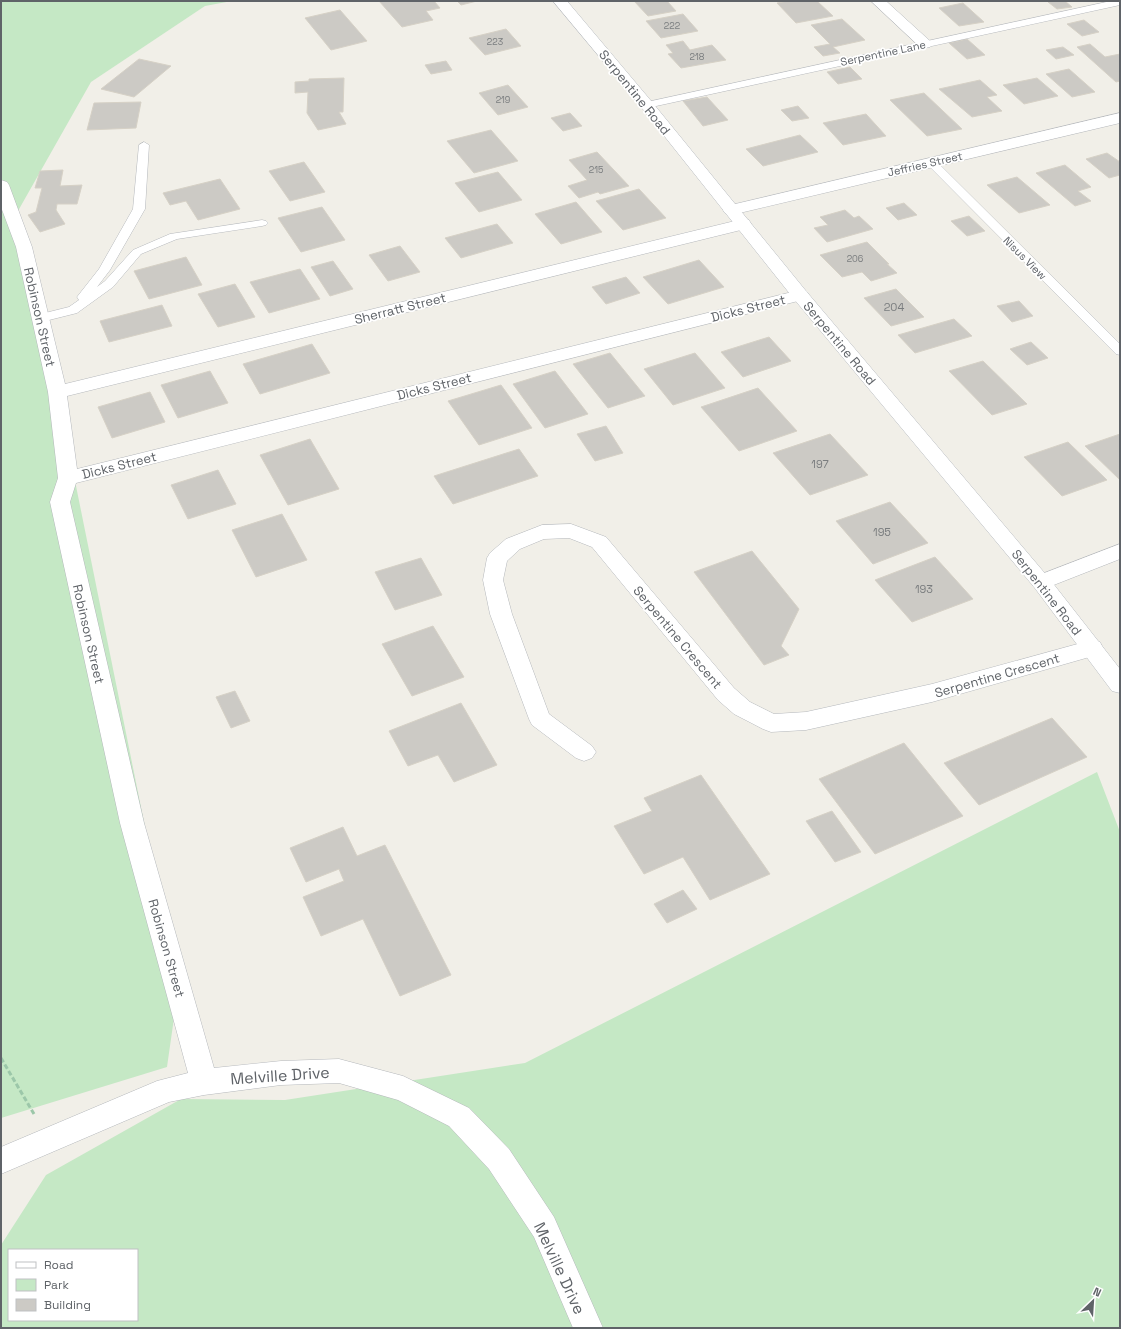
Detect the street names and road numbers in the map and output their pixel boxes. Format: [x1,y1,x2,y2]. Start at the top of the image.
street label: Serpentine Lane [839,37,927,69]
street label: Serpentine Road [595,46,674,138]
street label: Jeffries Street [886,149,964,179]
street label: Nisus View [1000,233,1050,283]
street label: Robinson Street [20,266,59,369]
street label: Sherratt Street [352,289,448,328]
street label: Dicks Street [709,291,787,326]
street label: Serpentine Road [800,298,880,389]
street label: Dicks Street [395,369,473,404]
street label: Dicks Street [80,448,158,483]
street label: Serpentine Road [1008,546,1085,639]
street label: Serpentine Crescent [630,582,726,692]
street label: Robinson Street [69,583,108,686]
street label: Serpentine Crescent [933,649,1062,701]
street label: Robinson Street [144,897,189,999]
street label: Melville Drive [230,1062,330,1089]
street label: Melville Drive [529,1219,590,1318]

